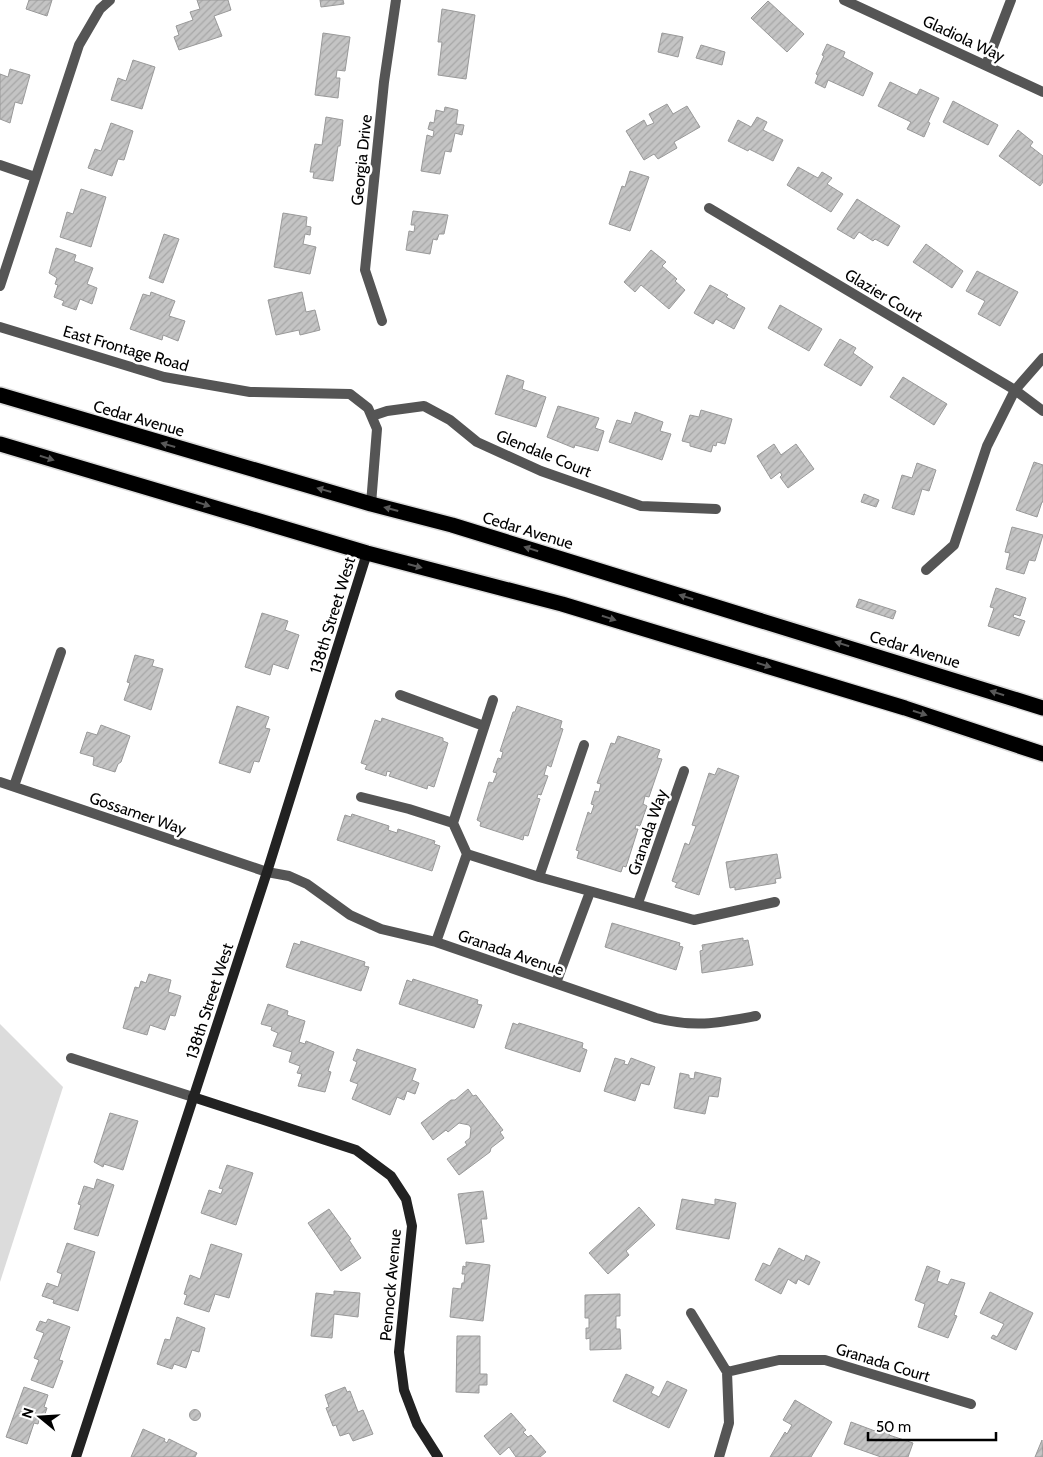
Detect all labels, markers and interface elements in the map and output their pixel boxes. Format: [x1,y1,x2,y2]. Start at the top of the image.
street label: Gladiola Way [920,11,1008,66]
street label: Georgia Drive [347,114,376,207]
street label: Glazier Court [841,265,927,326]
street label: East Frontage Road [61,321,191,376]
street label: Cedar Avenue [91,396,187,441]
street label: Glendale Court [494,426,595,481]
one-way arrow [161,440,176,448]
one-way arrow [39,455,54,463]
one-way arrow [317,486,332,494]
one-way arrow [195,501,210,509]
one-way arrow [384,505,399,513]
street label: Cedar Avenue [480,508,575,553]
one-way arrow [523,544,538,552]
street label: 138th Street West [306,554,359,676]
one-way arrow [407,562,422,570]
one-way arrow [679,592,694,600]
one-way arrow [602,615,617,623]
street label: Cedar Avenue [867,627,962,672]
one-way arrow [834,640,849,648]
one-way arrow [757,662,772,670]
one-way arrow [989,689,1004,697]
one-way arrow [912,710,927,717]
street label: Granada Way [624,787,671,878]
street label: Gossamer Way [87,788,189,839]
street label: Granada Avenue [455,925,566,979]
street label: 138th Street West [182,940,237,1061]
street label: Pennock Avenue [376,1228,405,1342]
street label: Granada Court [834,1339,933,1386]
north arrow [15,1392,65,1442]
text: N [18,1405,38,1420]
scale bar [868,1410,996,1442]
text: 50 m [876,1418,911,1436]

